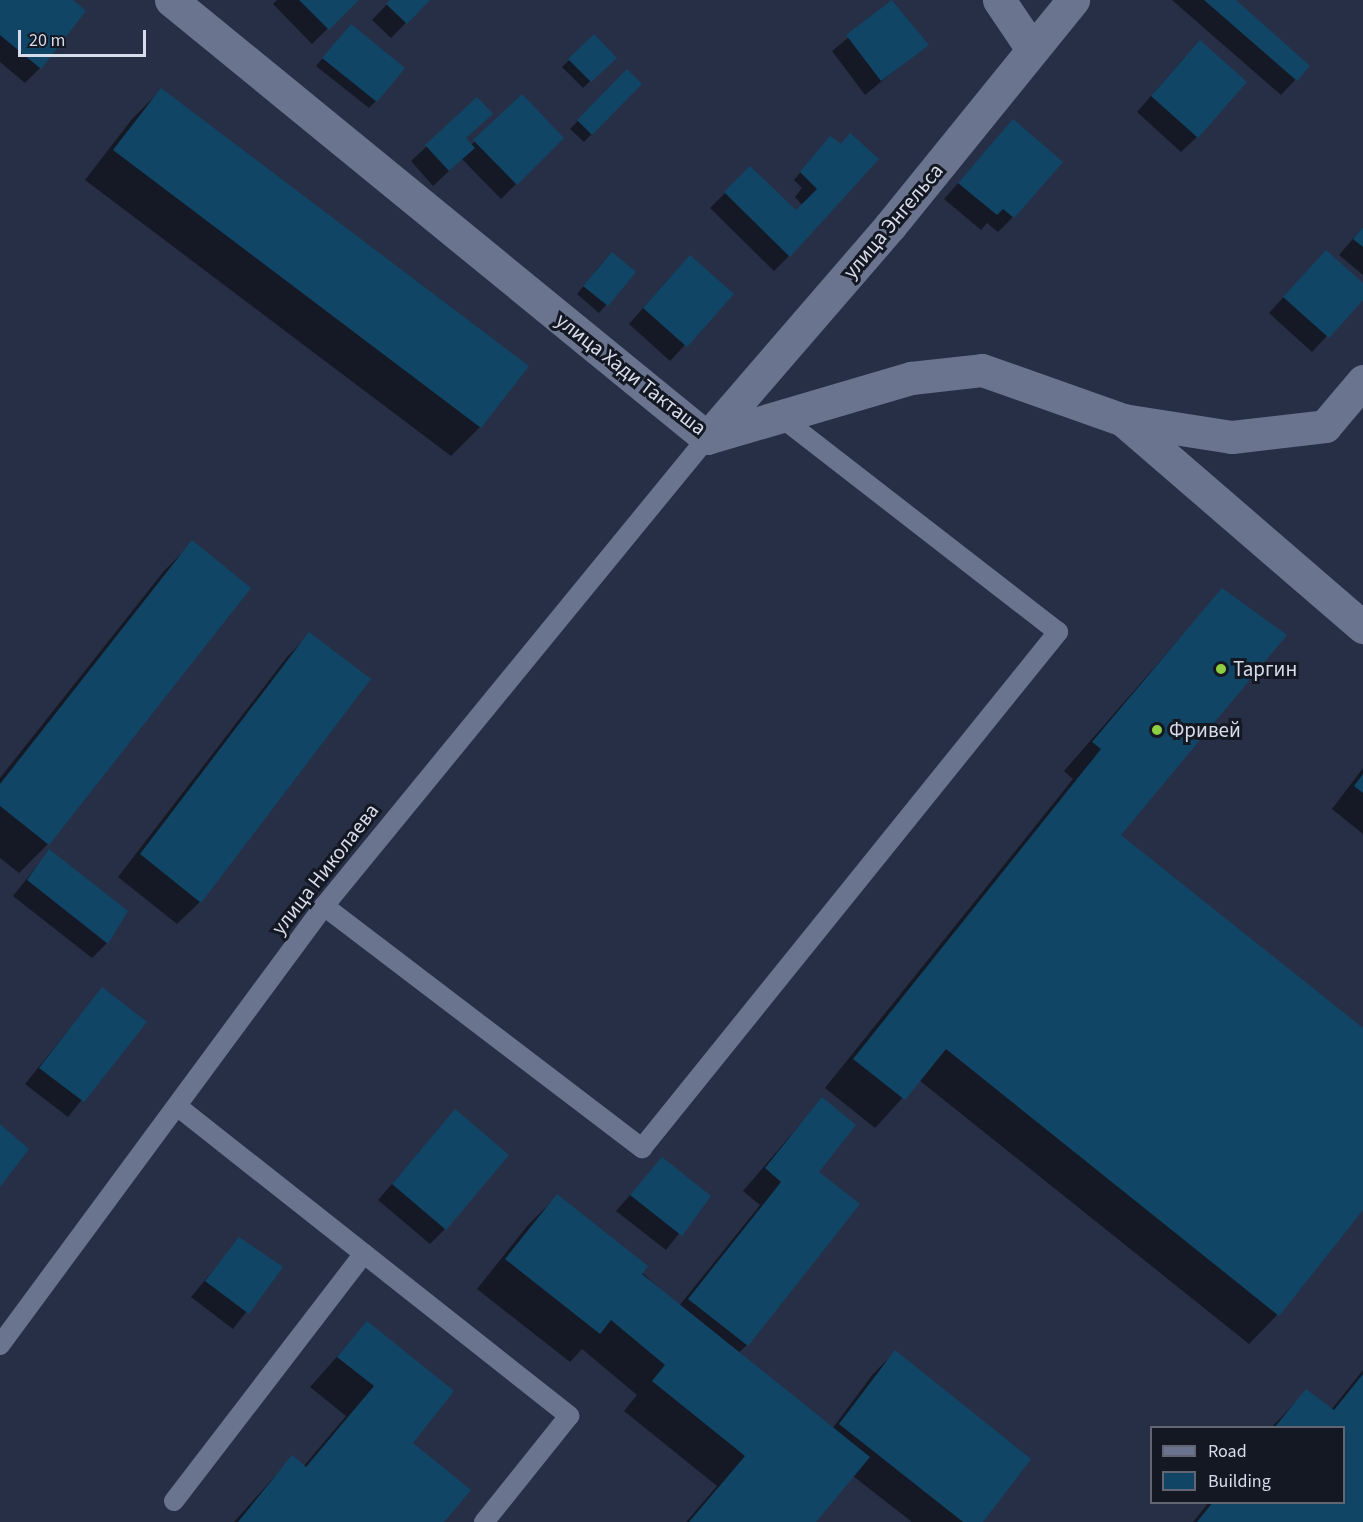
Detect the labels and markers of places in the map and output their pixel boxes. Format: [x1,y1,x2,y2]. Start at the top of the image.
place label: Таргин [1233,656,1297,682]
marker: Таргин [1214,662,1228,676]
place label: Фривей [1169,717,1241,743]
marker: Фривей [1150,723,1164,737]

